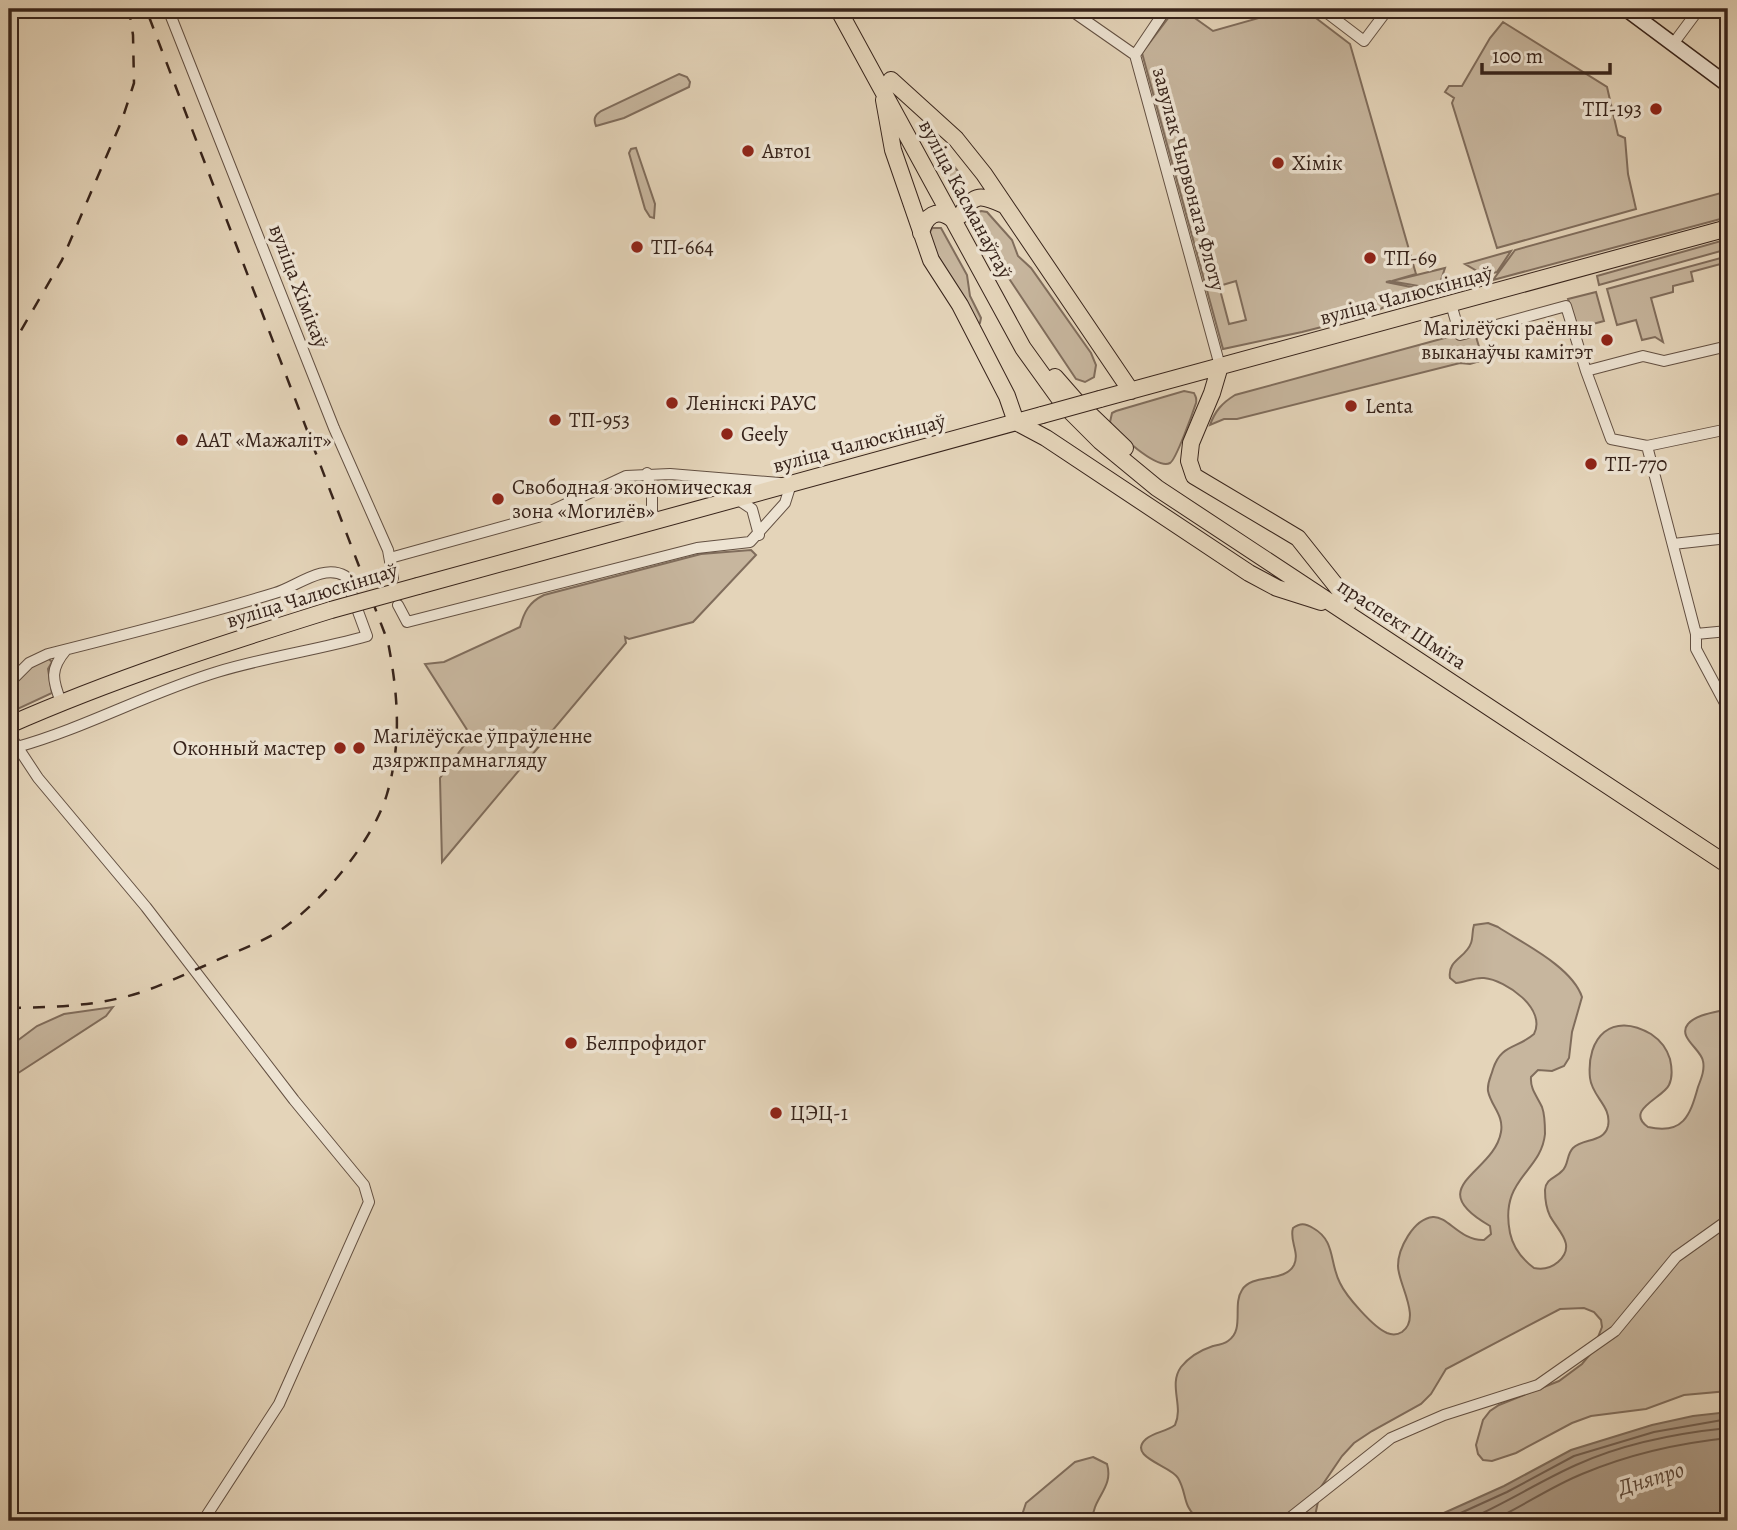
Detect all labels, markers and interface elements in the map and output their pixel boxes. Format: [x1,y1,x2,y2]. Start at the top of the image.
scale bar [1482,32,1609,76]
text: 100 m [1492,42,1543,70]
street label: завулак Чырвонага Флоту [1146,64,1232,294]
place label: ТП-193 [1583,95,1642,123]
marker: ТП-193 [1648,101,1664,117]
street label: вуліца Касманаўтаў [912,115,1020,284]
place label: Авто1 [761,137,811,165]
marker: Авто1 [740,143,756,159]
place label: Хімік [1292,149,1343,177]
marker: Хімік [1270,155,1286,171]
street label: вуліца Хімікаў [263,220,336,352]
place label: ТП-664 [651,233,714,261]
marker: ТП-664 [629,239,645,255]
place label: ТП-69 [1384,244,1437,272]
marker: ТП-69 [1362,250,1378,266]
street label: вуліца Чалюскінцаў [1317,258,1496,332]
place label: Магілёўскі раённы выканаўчы камітэт [1421,314,1593,366]
marker: Магілёўскі раённы выканаўчы камітэт [1599,332,1615,348]
place label: Ленінскі РАУС [686,389,817,417]
place label: Lenta [1365,392,1413,420]
marker: Ленінскі РАУС [664,395,680,411]
marker: Lenta [1343,398,1359,414]
place label: ТП-953 [569,406,630,434]
street label: вуліца Чалюскінцаў [770,406,949,480]
marker: ТП-953 [547,412,563,428]
place label: Geely [741,420,789,448]
place label: ААТ «Мажаліт» [195,426,332,454]
marker: Geely [719,426,735,442]
marker: ААТ «Мажаліт» [174,432,190,448]
place label: ТП-770 [1605,450,1668,478]
marker: ТП-770 [1583,456,1599,472]
place label: Свободная экономическая зона «Могилёв» [512,473,752,525]
marker: Свободная экономическая зона «Могилёв» [490,491,506,507]
street label: вуліца Чалюскінцаў [223,556,401,634]
street label: праспект Шміта [1332,572,1472,676]
place label: Магілёўскае ўпраўленне дзяржпрамнагляду [372,722,592,774]
place label: Оконный мастер [173,734,326,762]
marker: Оконный мастер [332,740,348,756]
marker: Магілёўскае ўпраўленне дзяржпрамнагляду [351,740,367,756]
place label: Белпрофидог [585,1029,706,1057]
marker: Белпрофидог [563,1035,579,1051]
place label: ЦЭЦ-1 [790,1099,848,1127]
marker: ЦЭЦ-1 [768,1105,784,1121]
water label: Дняпро [1612,1454,1688,1504]

